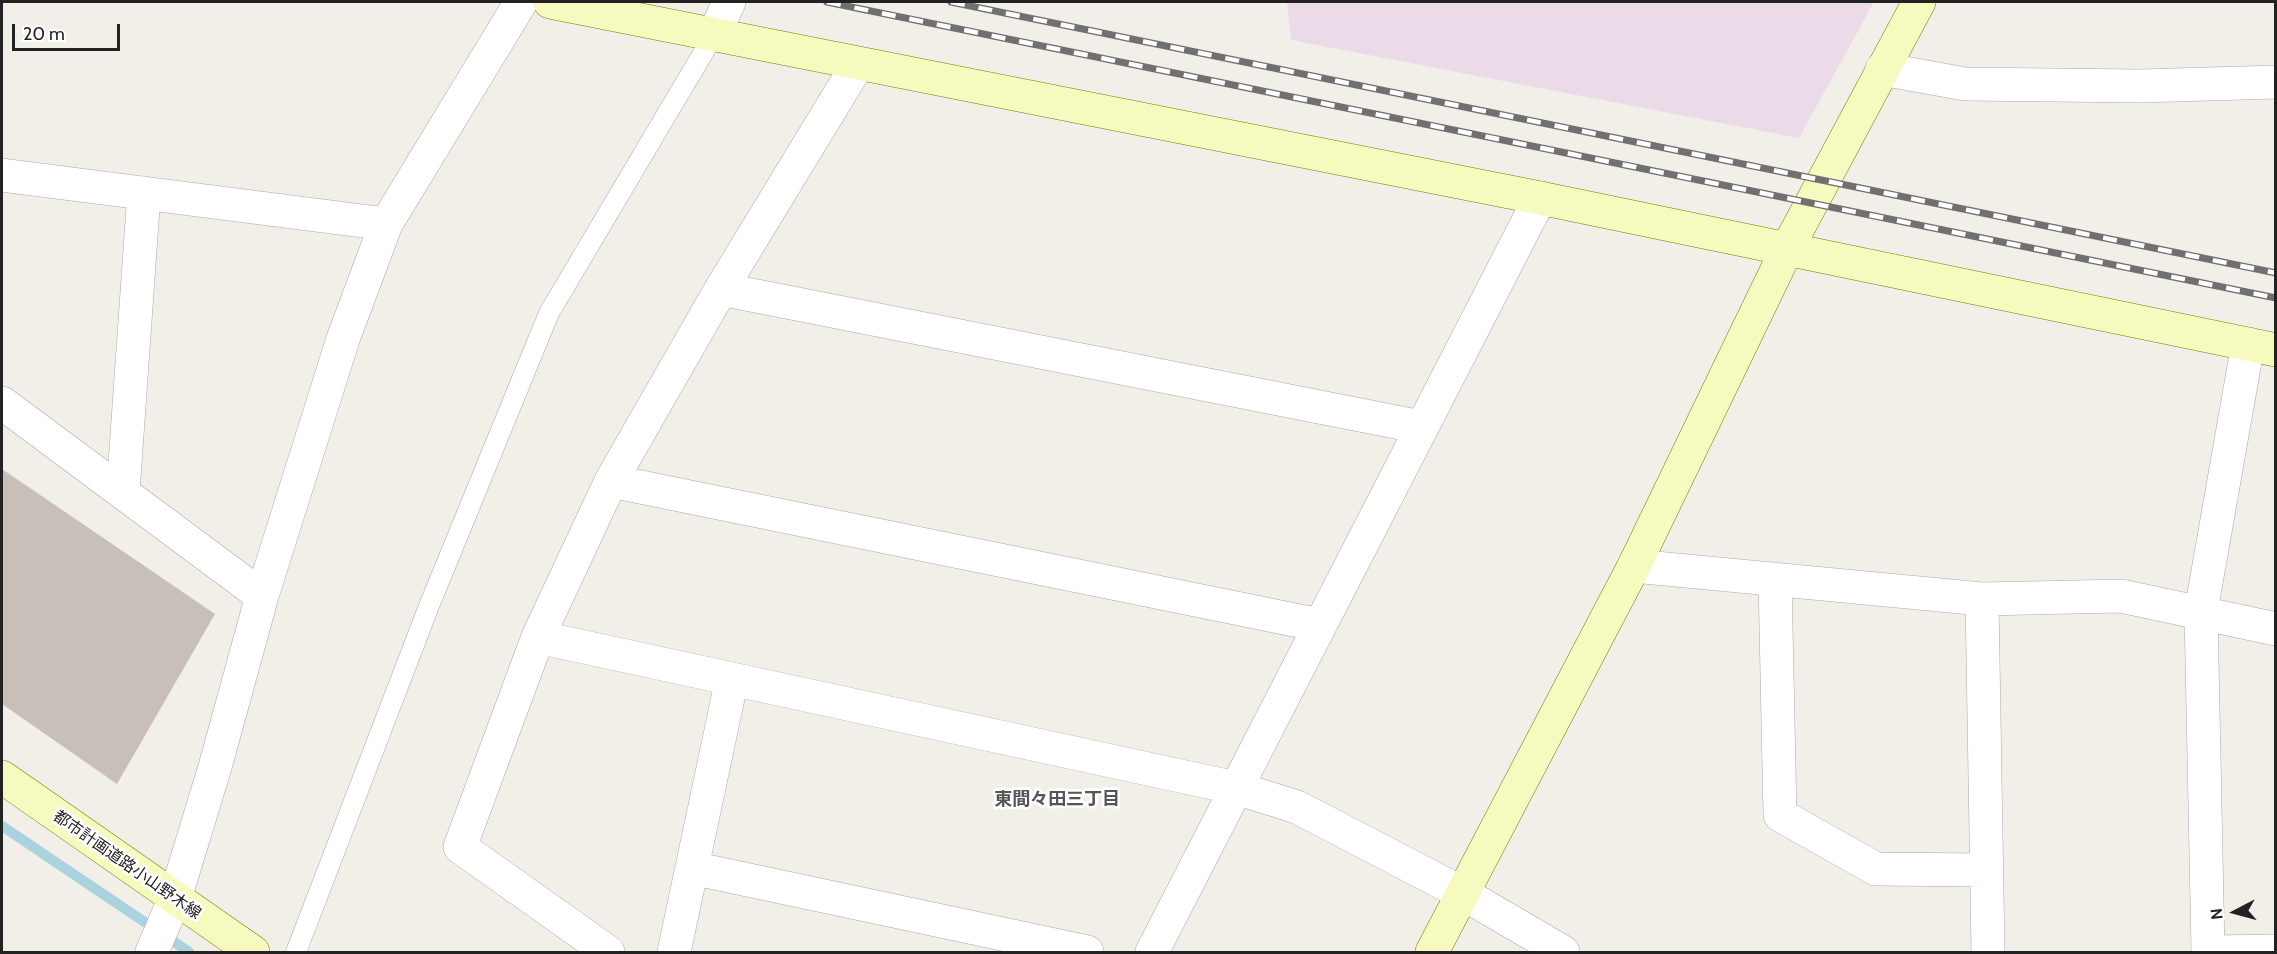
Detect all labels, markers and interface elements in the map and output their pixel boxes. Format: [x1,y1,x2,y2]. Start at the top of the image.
scale bar [15,12,123,50]
text: 20 m [23,23,65,45]
district label: 東間々田三丁目 [994,789,1120,811]
street label: 都市計画道路小山野木線 [49,807,205,923]
north arrow [2205,882,2265,942]
text: N [2207,907,2227,921]

